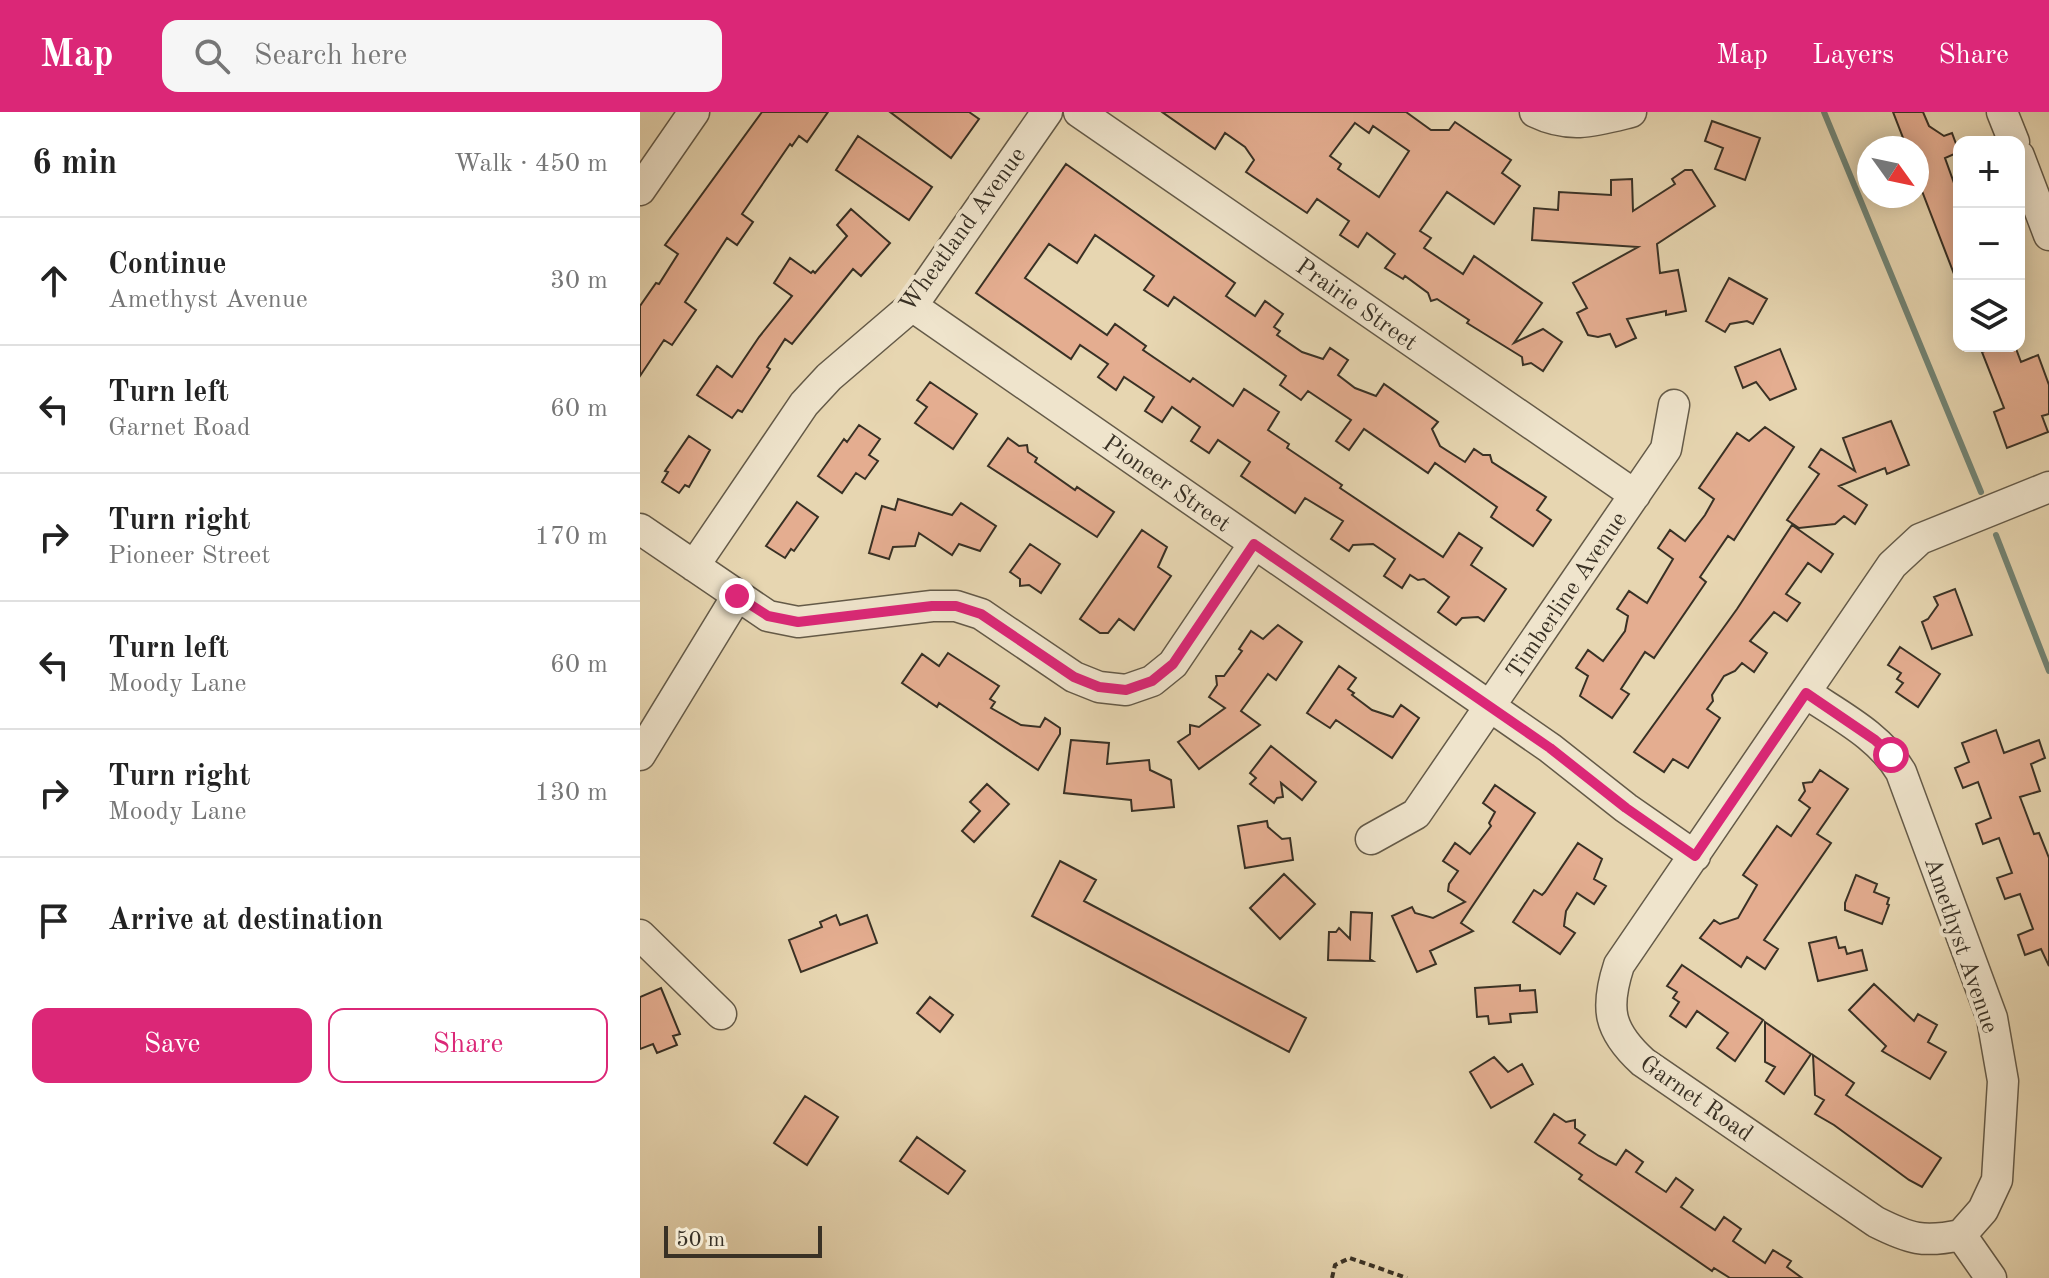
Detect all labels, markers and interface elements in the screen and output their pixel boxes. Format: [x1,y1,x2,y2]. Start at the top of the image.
search box [162,20,722,92]
icon: search [190,34,234,78]
text: Map [40,37,114,75]
text: Search here [254,41,407,71]
text: Map [1716,42,1768,70]
text: Layers [1812,42,1894,70]
text: Share [1938,42,2009,70]
north arrow [1857,136,1929,208]
map controls [1953,136,2025,352]
button: + [1953,136,2025,208]
street label: Wheatland Avenue [896,144,1031,317]
text: 6 min [32,147,117,181]
text: Walk · 450 m [454,151,608,177]
button: − [1953,208,2025,280]
text: Continue [108,250,227,280]
street label: Prairie Street [1291,255,1421,356]
icon: ahead [32,259,76,303]
text: 30 m [550,268,608,294]
button: layers [1953,280,2025,352]
text: Amethyst Avenue [108,287,308,313]
text: Turn left [108,378,229,408]
icon: left [32,387,76,431]
text: 60 m [550,396,608,422]
text: Garnet Road [108,415,251,441]
street label: Pioneer Street [1098,432,1234,537]
text: Turn right [108,506,250,536]
street label: Timberline Avenue [1503,508,1632,684]
icon: right [32,515,76,559]
text: 170 m [535,524,608,550]
text: Pioneer Street [108,543,270,569]
route end [719,578,755,614]
text: Turn left [108,634,229,664]
icon: left [32,643,76,687]
text: 60 m [550,652,608,678]
text: Moody Lane [108,671,246,697]
route start [1873,737,1909,773]
text: Turn right [108,762,250,792]
icon: right [32,771,76,815]
text: 130 m [535,780,608,806]
text: Moody Lane [108,799,246,825]
street label: Amethyst Avenue [1919,855,2001,1037]
icon: arrive [32,899,76,943]
text: Arrive at destination [108,906,383,936]
button: Save [32,1008,312,1083]
button: Share [328,1008,608,1083]
street label: Garnet Road [1635,1052,1757,1147]
scale bar [664,1222,822,1258]
text: 50 m [676,1229,725,1251]

